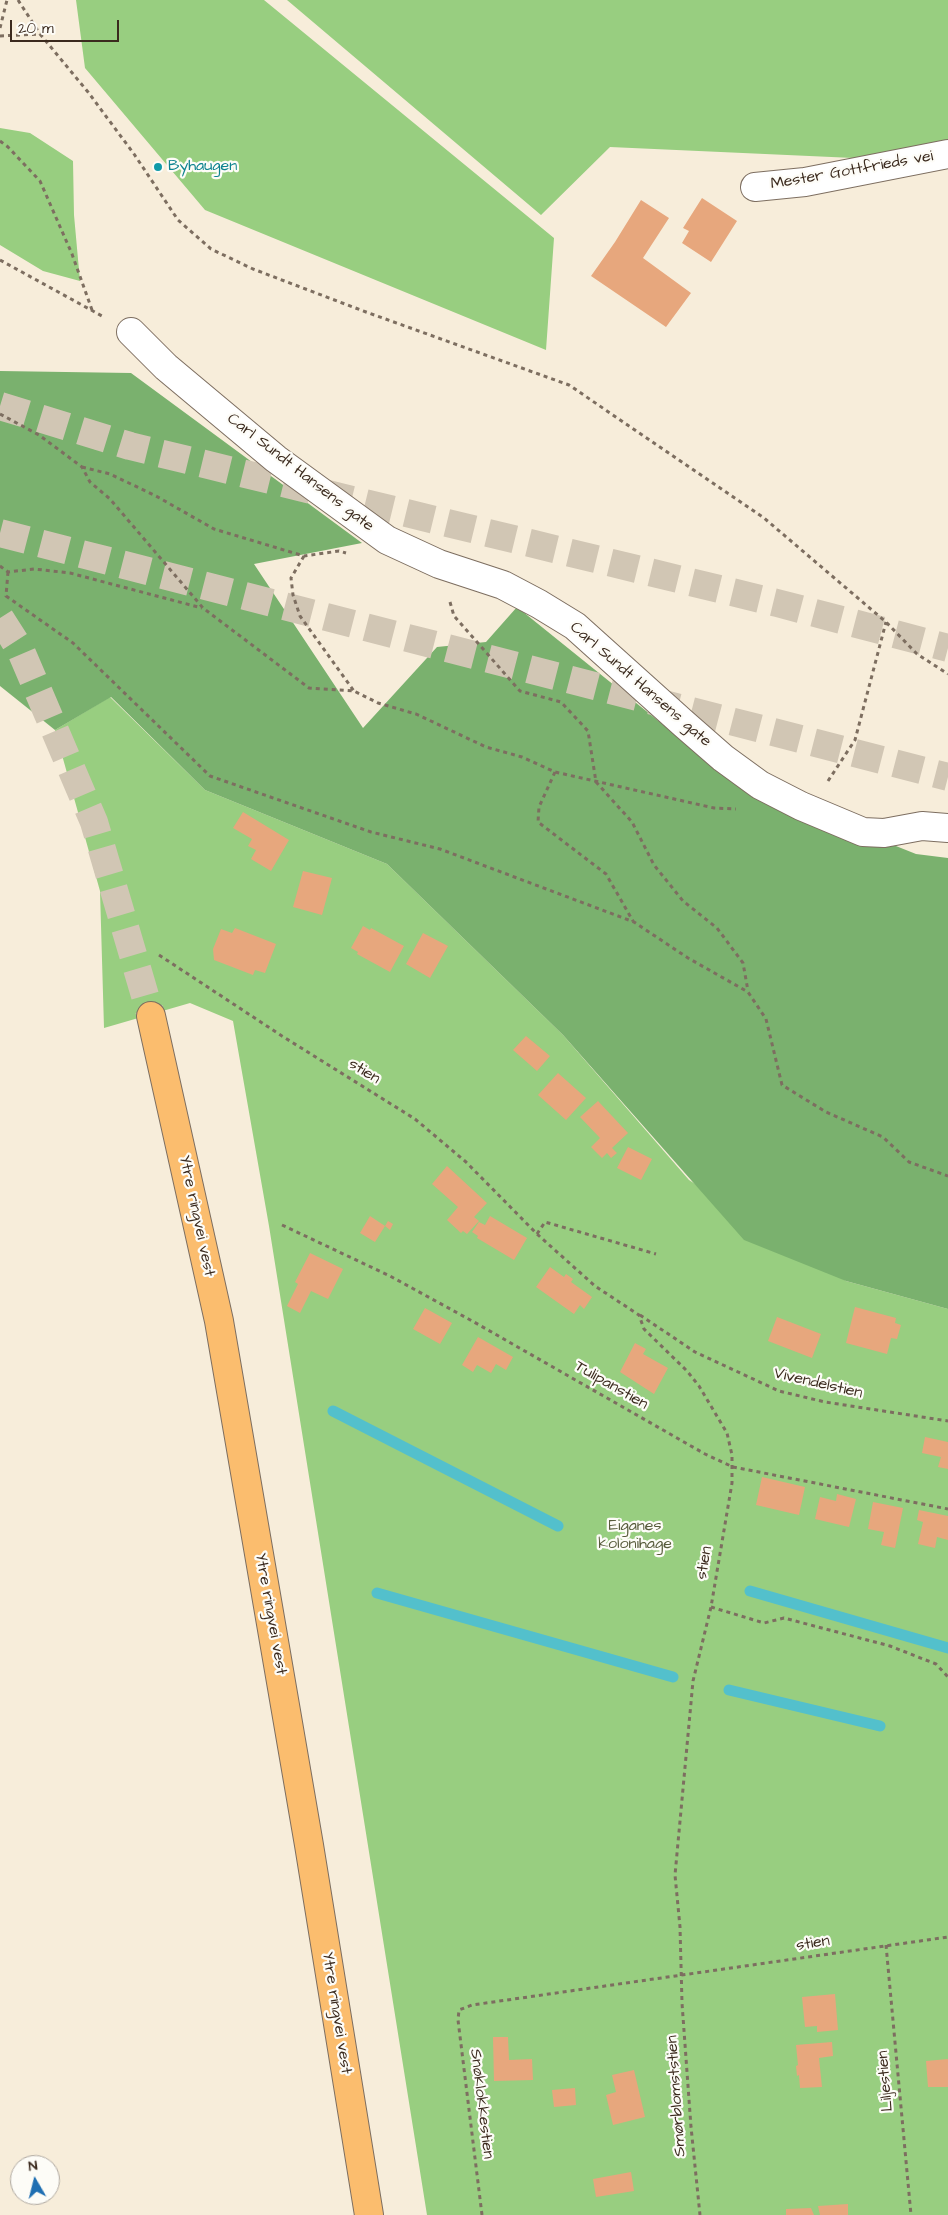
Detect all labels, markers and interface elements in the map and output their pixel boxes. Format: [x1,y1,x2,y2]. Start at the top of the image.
scale bar [12,10,121,42]
text: 20 m [18,18,54,39]
street label: Mester Gottfrieds vei [769,147,935,195]
place label: Byhaugen [168,157,237,177]
marker: Byhaugen [152,161,164,173]
street label: Carl Sundt Hansens gate [223,410,377,536]
street label: Carl Sundt Hansens gate [565,618,715,752]
street label: stien [345,1055,383,1089]
street label: Ytre ringvei vest [174,1154,218,1278]
street label: Tulipanstien [571,1357,651,1415]
street label: Vivendelstien [772,1364,864,1404]
park label: Eiganes kolonihage [598,1517,672,1555]
street label: stien [693,1545,717,1581]
street label: Ytre ringvei vest [250,1551,290,1677]
street label: stien [795,1932,831,1956]
street label: Ytre ringvei vest [317,1950,355,2076]
street label: Smørblomststien [663,2035,691,2157]
street label: Snøklokkestien [465,2048,497,2160]
street label: Liljestien [874,2050,898,2112]
north arrow [10,2155,60,2205]
text: N [27,2156,39,2177]

